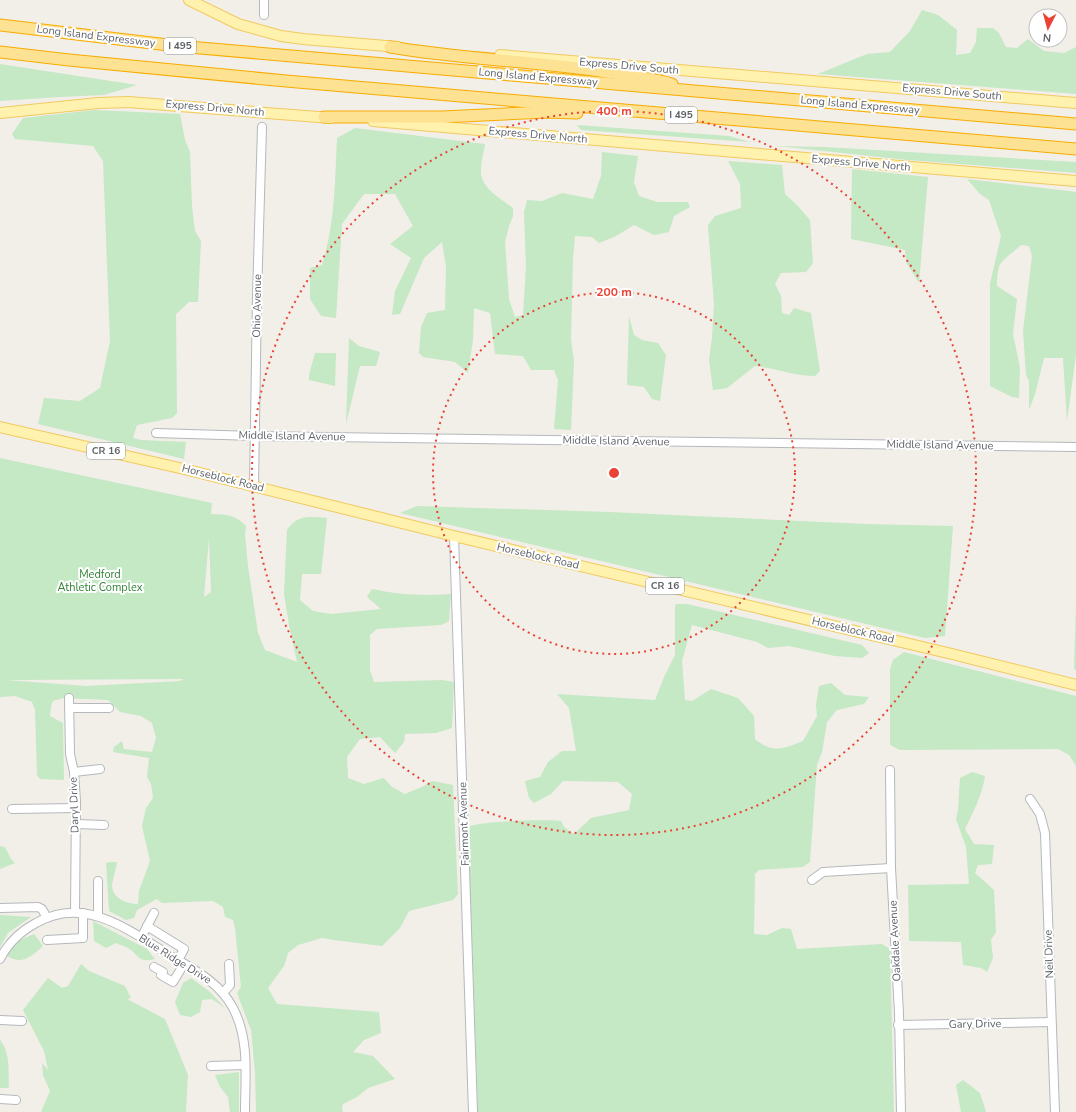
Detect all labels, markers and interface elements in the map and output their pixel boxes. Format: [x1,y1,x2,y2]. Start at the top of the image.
north arrow [1028,8,1068,48]
street label: Long Island Expressway [36,21,157,51]
text: N [1042,30,1052,45]
road number: I 495 [164,38,196,54]
street label: Express Drive South [579,54,679,78]
street label: Long Island Expressway [478,64,599,90]
street label: Express Drive South [902,80,1002,104]
street label: Long Island Expressway [800,92,921,118]
street label: Express Drive North [165,96,265,120]
text: 400 m [596,103,632,119]
road number: I 495 [665,107,697,123]
street label: Express Drive North [488,123,588,147]
street label: Express Drive North [811,151,911,175]
street label: Ohio Avenue [249,274,265,338]
text: 200 m [596,284,632,300]
street label: Middle Island Avenue [238,428,346,444]
street label: Middle Island Avenue [562,433,670,449]
street label: Middle Island Avenue [886,437,994,453]
road number: CR 16 [87,443,125,459]
street label: Horseblock Road [180,461,266,495]
centre of rings [607,466,621,480]
street label: Horseblock Road [495,539,581,573]
park label: Medford Athletic Complex [57,567,143,595]
road number: CR 16 [646,578,684,594]
street label: Horseblock Road [810,613,896,647]
street label: Daryl Drive [66,777,82,833]
street label: Fairmont Avenue [455,782,473,866]
street label: Oakdale Avenue [885,900,905,982]
street label: Neil Drive [1041,929,1057,979]
street label: Blue Ridge Drive [136,931,214,987]
street label: Gary Drive [949,1016,1002,1032]

